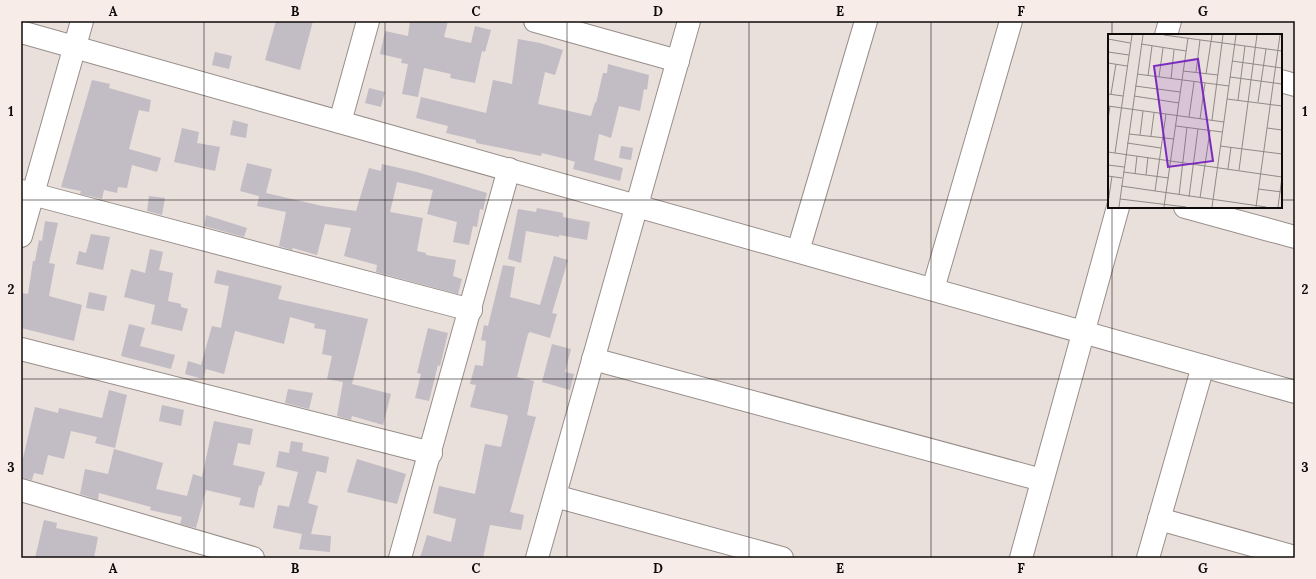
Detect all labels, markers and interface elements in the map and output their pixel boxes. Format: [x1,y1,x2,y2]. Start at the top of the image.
text: A [109,3,118,20]
text: B [291,3,300,20]
text: C [472,3,481,20]
text: D [653,3,663,20]
text: E [836,3,844,20]
text: F [1017,3,1025,20]
text: G [1198,3,1208,20]
inset map [1108,34,1282,208]
text: 1 [8,103,14,120]
text: 1 [1302,103,1308,120]
text: 2 [8,281,15,298]
text: 2 [1302,281,1309,298]
text: 3 [7,459,15,476]
text: 3 [1301,459,1309,476]
text: A [109,560,118,577]
text: B [291,560,300,577]
text: C [472,560,481,577]
text: D [653,560,663,577]
text: E [836,560,844,577]
text: F [1017,560,1025,577]
text: G [1198,560,1208,577]

